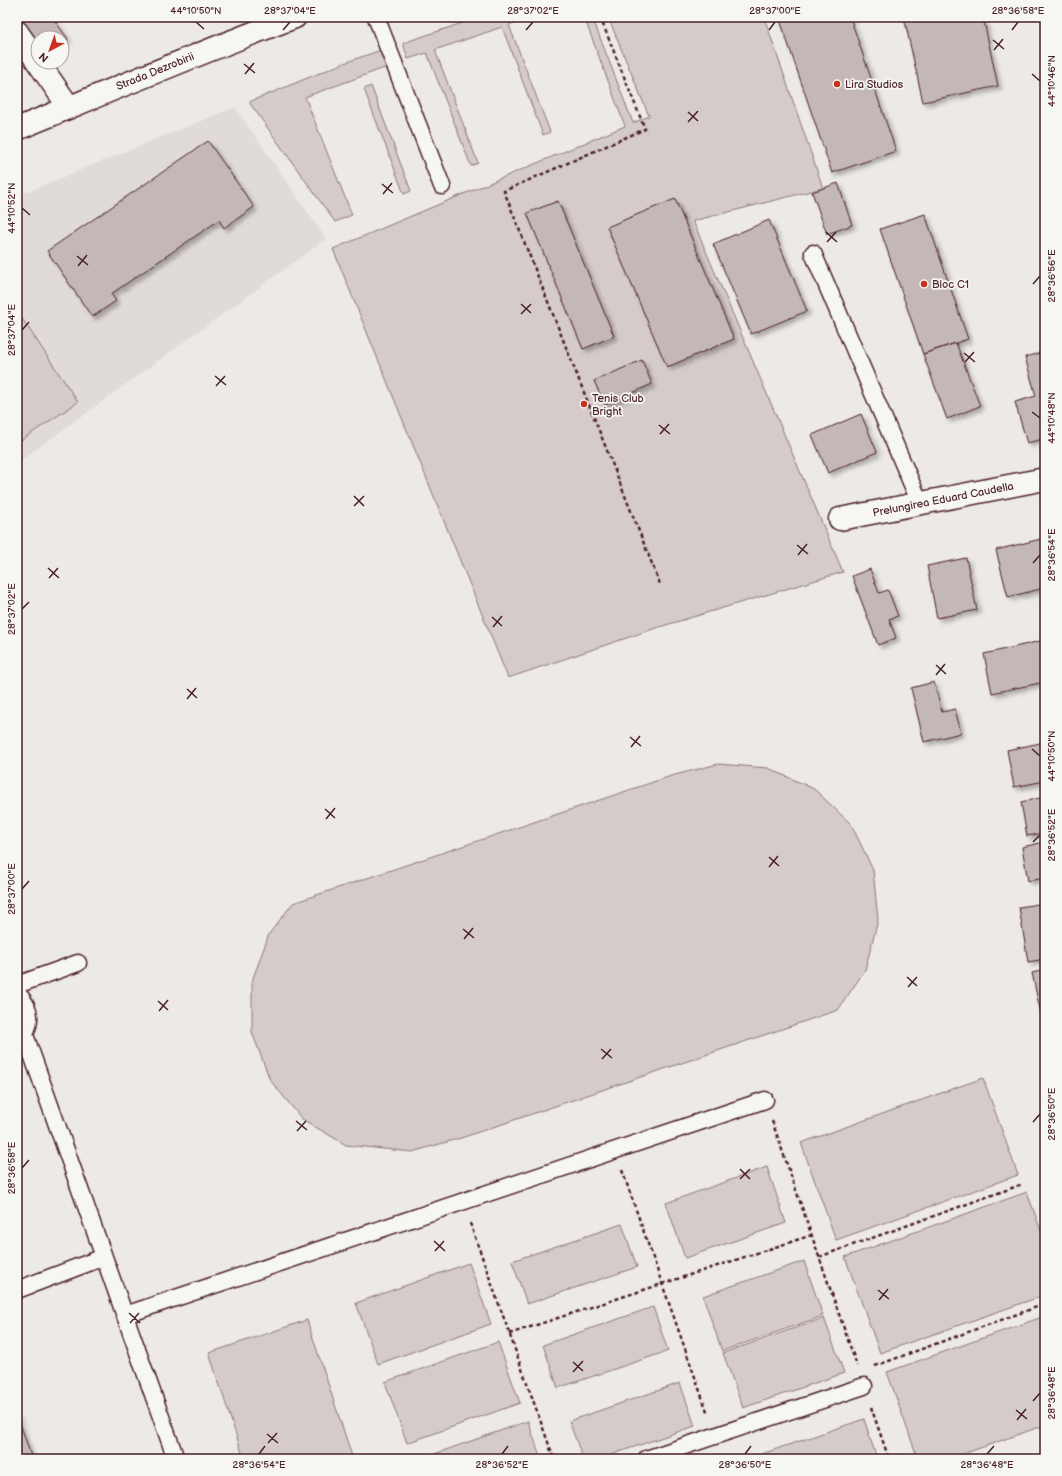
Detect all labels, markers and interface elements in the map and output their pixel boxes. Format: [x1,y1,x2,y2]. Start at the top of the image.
text: 44°10'50"N [170,5,222,17]
text: 28°37'04"E [264,5,316,17]
text: 28°37'02"E [507,5,559,17]
text: 28°37'00"E [749,5,801,17]
text: 28°36'58"E [992,5,1045,17]
north arrow [30,30,70,70]
text: N [36,50,51,65]
street label: Strada Dezrobirii [114,50,196,93]
text: 44°10'46"N [1046,55,1058,107]
place label: Lira Studios [845,78,904,91]
marker: Lira Studios [832,79,842,89]
text: 44°10'52"N [6,182,18,234]
text: 28°36'56"E [1046,249,1058,303]
place label: Bloc C1 [932,278,969,291]
marker: Bloc C1 [919,279,929,289]
text: 28°37'04"E [6,304,18,356]
place label: Tenis Club Bright [592,392,644,418]
text: 44°10'48"N [1046,392,1058,444]
marker: Tenis Club Bright [579,399,589,409]
street label: Prelungirea Eduard Caudella [871,479,1015,520]
text: 28°36'54"E [1046,528,1058,582]
text: 28°37'02"E [6,583,18,635]
text: 44°10'50"N [1046,730,1058,782]
text: 28°36'52"E [1046,808,1058,861]
text: 28°37'00"E [6,863,18,915]
text: 28°36'50"E [1046,1087,1058,1140]
text: 28°36'58"E [6,1141,18,1194]
text: 28°36'48"E [1046,1366,1058,1420]
text: 28°36'54"E [233,1459,286,1471]
text: 28°36'52"E [476,1459,529,1471]
text: 28°36'50"E [719,1459,772,1471]
text: 28°36'48"E [960,1459,1014,1471]

